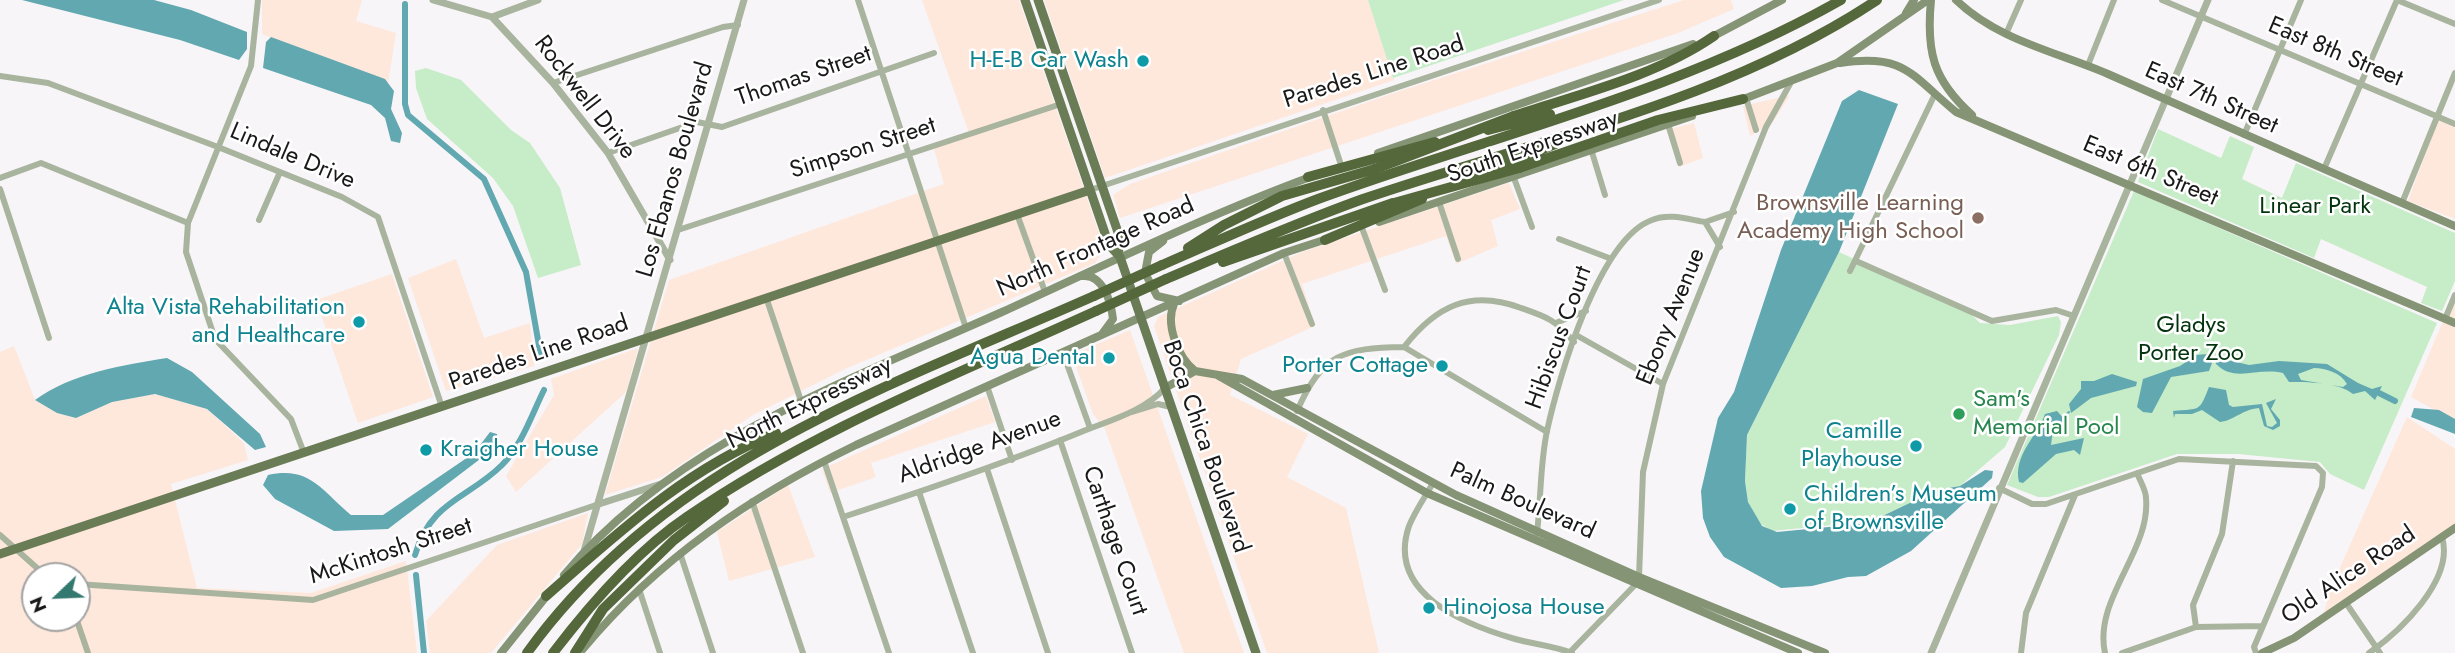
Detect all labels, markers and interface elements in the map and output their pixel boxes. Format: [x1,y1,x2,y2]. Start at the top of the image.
street label: East 8th Street [2263,12,2407,94]
street label: Rockwell Drive [527,30,641,166]
street label: Paredes Line Road [1280,30,1468,116]
street label: Thomas Street [733,40,875,114]
place label: H-E-B Car Wash [969,47,1129,75]
marker: H-E-B Car Wash [1135,53,1151,69]
street label: East 7th Street [2140,57,2282,141]
street label: Los Ebanos Boulevard [632,59,720,281]
street label: South Expressway [1444,105,1622,191]
street label: Simpson Street [786,112,940,186]
street label: Lindale Drive [225,118,359,196]
street label: East 6th Street [2078,131,2222,213]
place label: Brownsville Learning Academy High School [1737,190,1964,246]
street label: North Frontage Road [993,192,1199,304]
park label: Linear Park [2259,193,2371,221]
marker: Brownsville Learning Academy High School [1970,210,1986,226]
street label: Ebony Avenue [1631,244,1713,390]
street label: Hibiscus Court [1521,263,1599,413]
place label: Alta Vista Rehabilitation and Healthcare [106,294,345,350]
street label: Paredes Line Road [445,310,633,398]
park label: Gladys Porter Zoo [2138,312,2244,368]
marker: Alta Vista Rehabilitation and Healthcare [351,314,367,330]
street label: Boca Chica Boulevard [1155,337,1255,557]
place label: Agua Dental [970,344,1095,372]
marker: Agua Dental [1101,350,1117,366]
street label: North Expressway [723,352,897,456]
place label: Porter Cottage [1282,352,1428,380]
marker: Porter Cottage [1434,358,1450,374]
place label: Sam's Memorial Pool [1973,386,2120,442]
street label: Aldridge Avenue [895,405,1065,491]
marker: Sam's Memorial Pool [1951,406,1967,422]
place label: Camille Playhouse [1801,418,1902,474]
place label: Kraigher House [440,436,599,464]
marker: Camille Playhouse [1908,438,1924,454]
marker: Kraigher House [418,442,434,458]
street label: Palm Boulevard [1445,457,1599,547]
street label: Carthage Court [1075,463,1153,619]
place label: Children’s Museum of Brownsville [1804,481,1997,537]
marker: Children’s Museum of Brownsville [1782,501,1798,517]
street label: McKintosh Street [306,512,476,592]
street label: Old Alice Road [2276,521,2422,631]
north arrow [21,562,91,632]
text: N [23,592,53,617]
place label: Hinojosa House [1443,594,1605,622]
marker: Hinojosa House [1421,600,1437,616]

